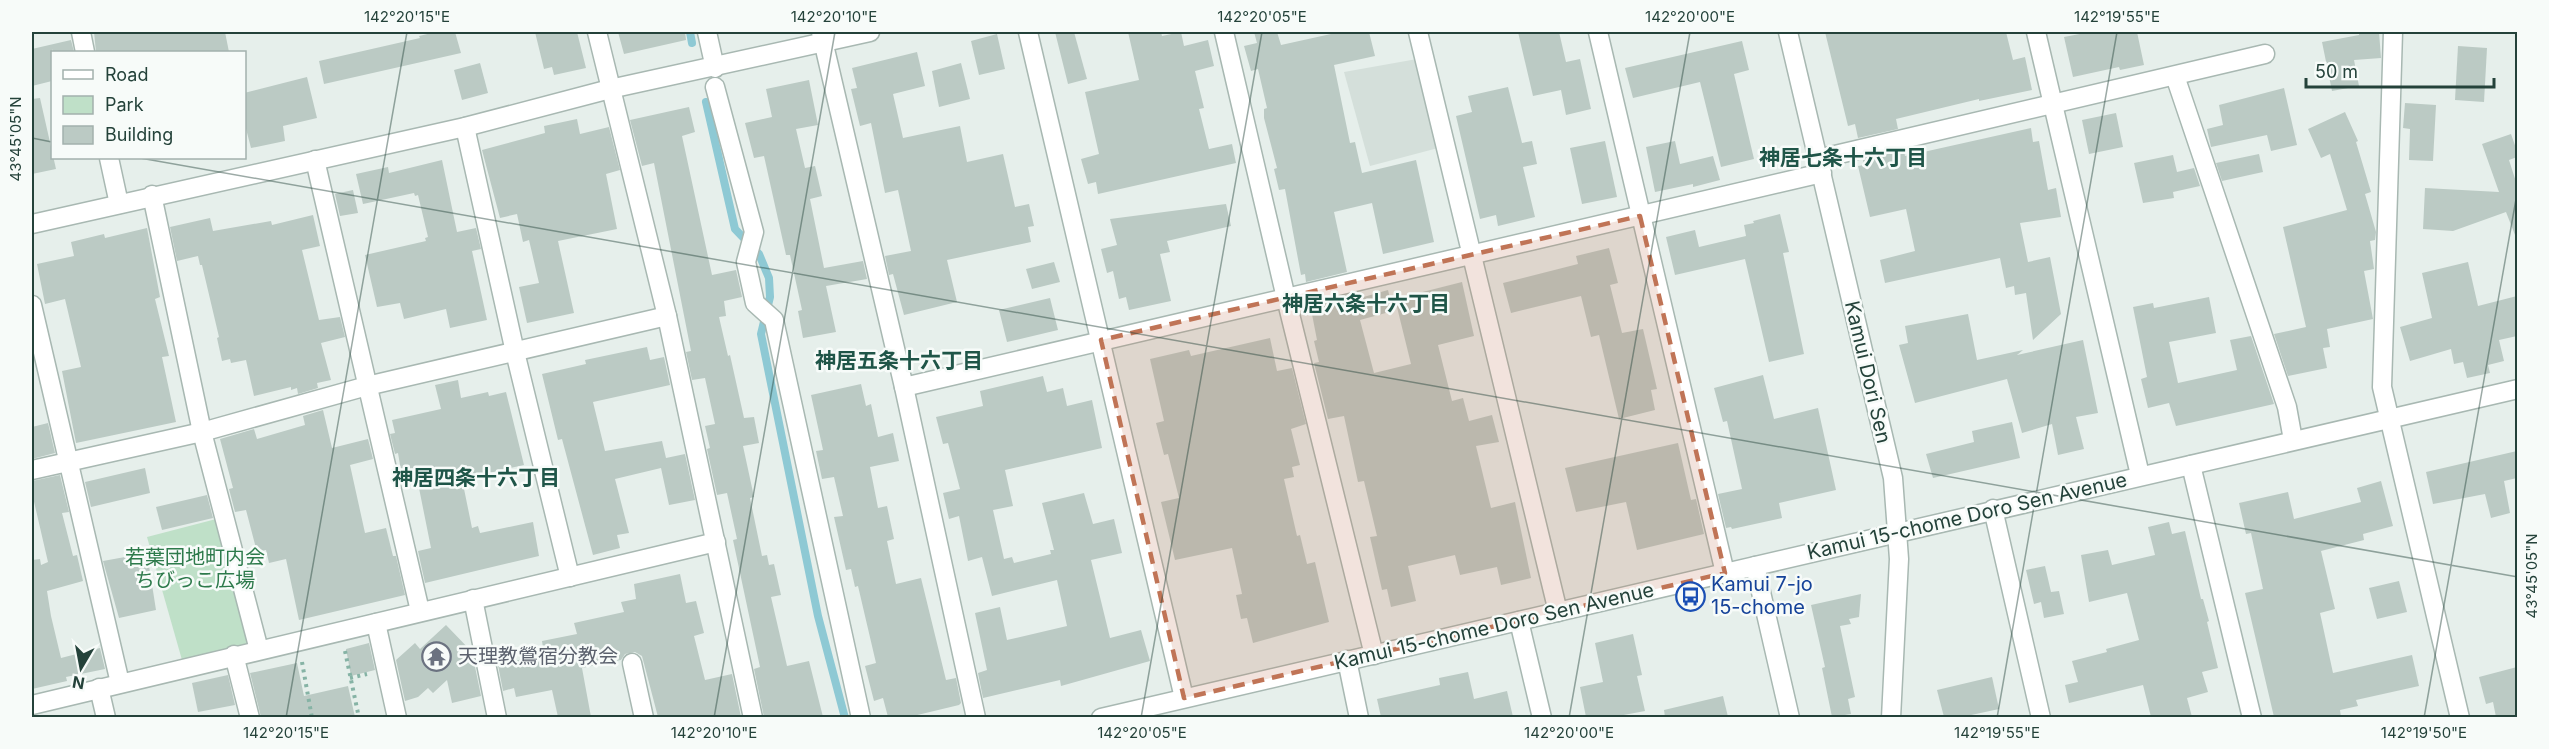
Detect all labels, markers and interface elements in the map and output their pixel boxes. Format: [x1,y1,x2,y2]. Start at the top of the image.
text: 142°20'15"E [364,7,450,26]
text: 142°20'10"E [791,7,877,26]
text: 142°20'05"E [1217,7,1307,26]
text: 142°20'00"E [1645,7,1735,26]
text: 142°19'55"E [2074,7,2160,26]
legend [51,51,246,159]
scale bar [2306,51,2494,89]
text: 50 m [2315,61,2358,82]
text: Road [105,64,148,85]
text: Park [105,94,144,115]
text: 43°45'05"N [6,96,25,182]
text: Building [105,124,173,145]
district label: 神居七条十六丁目 [1759,145,1927,170]
district label: 神居六条十六丁目 [1282,291,1450,316]
street label: Kamui Dori Sen [1840,298,1896,446]
district label: 神居五条十六丁目 [815,348,983,373]
district label: 神居四条十六丁目 [392,465,560,490]
street label: Kamui 15-chome Doro Sen Avenue [1805,467,2129,565]
text: 43°45'05"N [2522,533,2541,619]
park label: 若葉団地町内会 ちびっこ広場 [125,545,265,592]
place label: Kamui 7-jo 15-chome [1711,572,1813,619]
street label: Kamui 15-chome Doro Sen Avenue [1332,577,1656,675]
bus stop icon: Kamui 7-jo 15-chome [1674,580,1706,612]
north arrow [51,638,111,698]
temple icon: 天理教鶯宿分教会 [421,640,453,672]
place label: 天理教鶯宿分教会 [458,644,618,668]
text: N [71,672,86,694]
text: 142°20'15"E [243,723,329,742]
text: 142°20'10"E [671,723,757,742]
text: 142°20'05"E [1097,723,1187,742]
text: 142°20'00"E [1524,723,1614,742]
text: 142°19'55"E [1954,723,2040,742]
text: 142°19'50"E [2381,723,2467,742]

